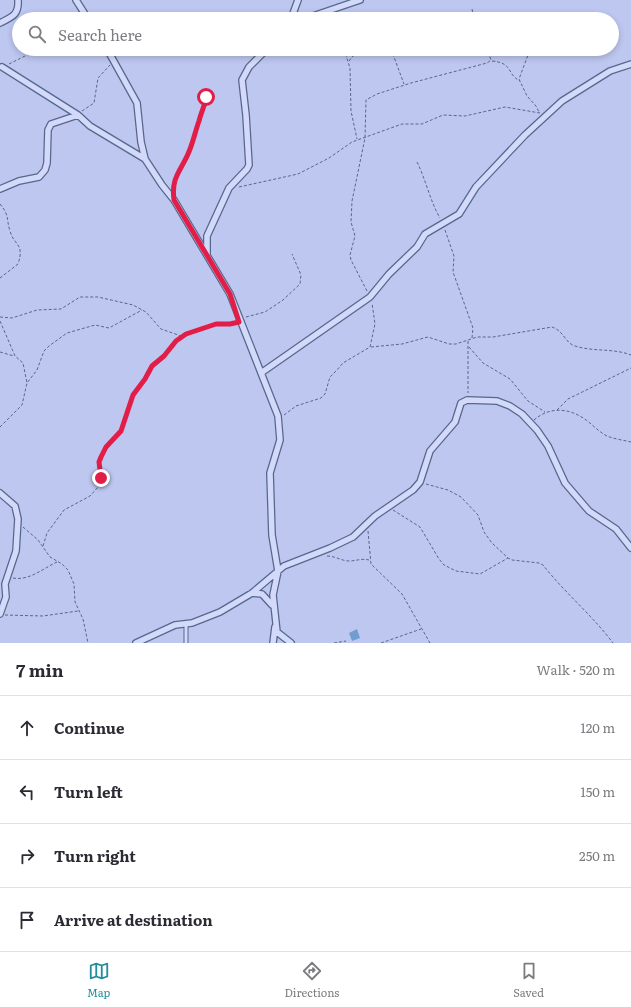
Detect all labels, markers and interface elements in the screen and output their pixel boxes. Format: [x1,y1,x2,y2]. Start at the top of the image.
search box [12,12,619,56]
icon: search [26,23,48,45]
text: Search here [58,23,142,46]
route start [197,88,215,106]
route end [92,469,110,487]
text: 7 min [16,657,64,682]
text: Walk · 520 m [536,660,615,679]
text: Continue [54,716,124,739]
icon: ahead [16,717,38,739]
text: 120 m [580,718,615,737]
text: Turn left [54,780,123,803]
icon: left [16,781,38,803]
text: 150 m [580,782,615,801]
text: Turn right [54,844,136,867]
icon: right [16,845,38,867]
text: 250 m [579,846,615,865]
text: Arrive at destination [54,908,213,931]
icon: arrive [16,909,38,931]
tab: Map [87,960,110,1000]
tab: Directions [284,960,339,1000]
tab: Saved [513,960,544,1000]

